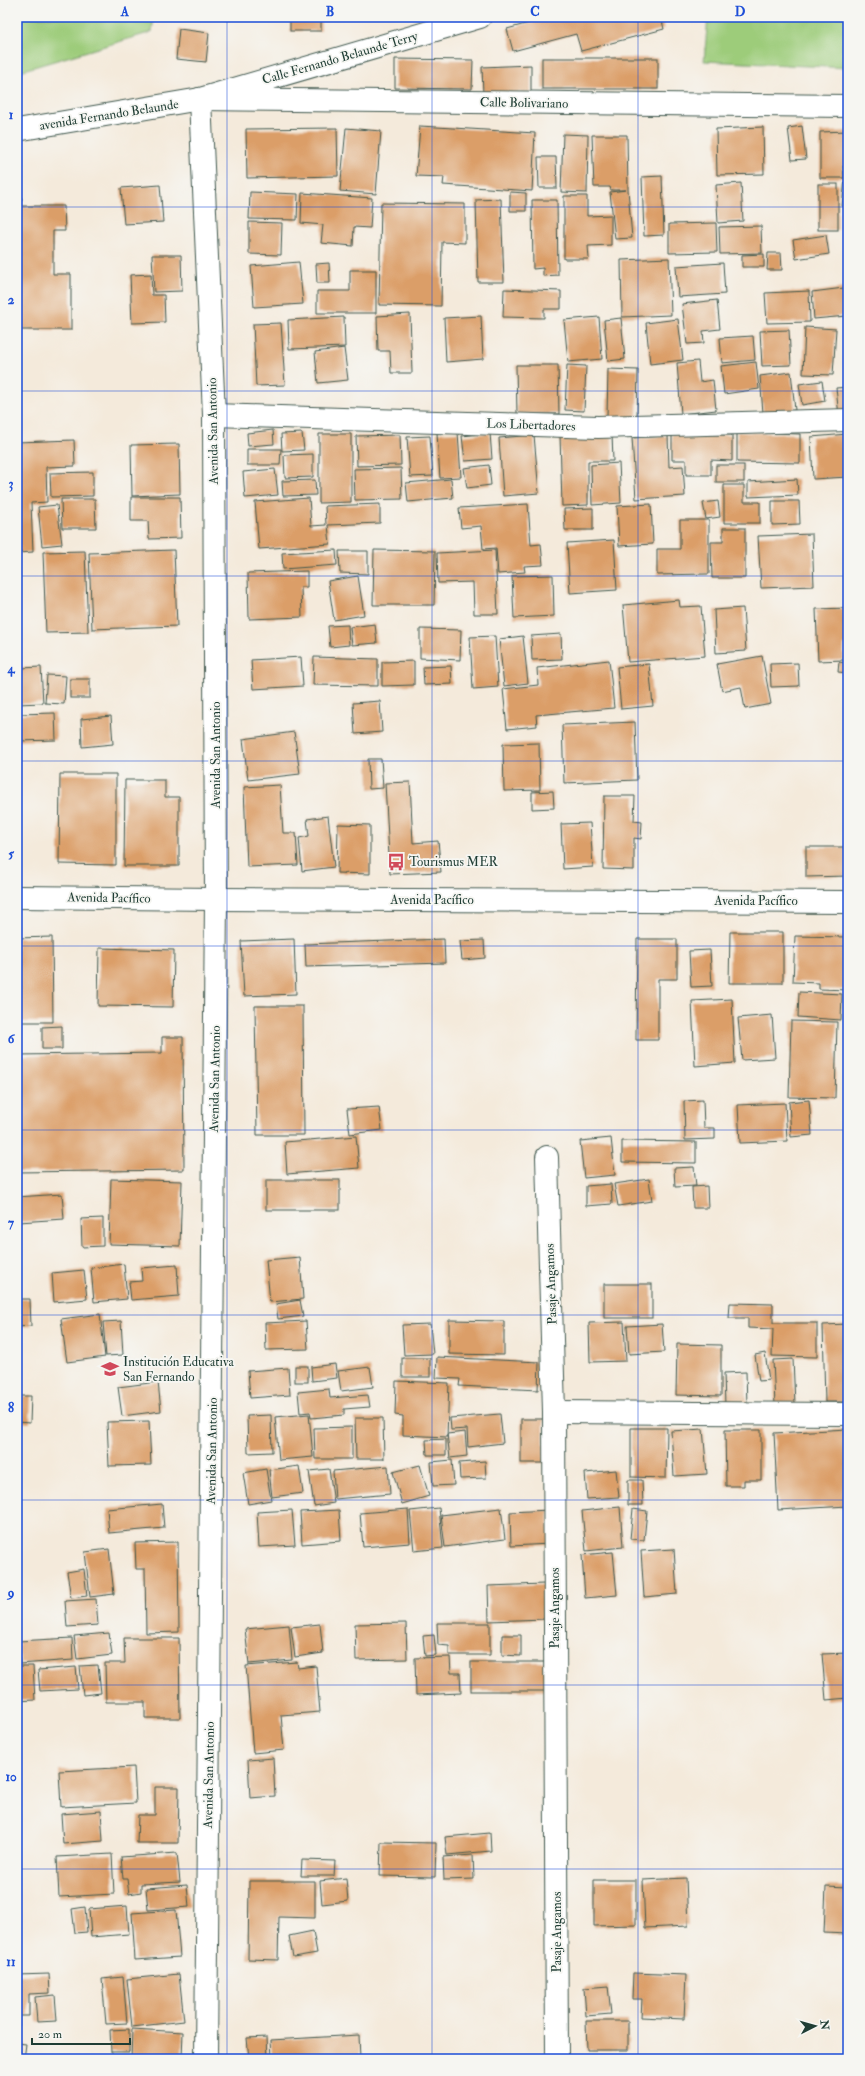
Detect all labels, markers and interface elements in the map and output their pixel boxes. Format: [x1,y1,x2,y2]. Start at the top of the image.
text: A [120,4,130,20]
text: B [326,4,334,20]
text: C [530,4,540,20]
text: D [735,4,746,20]
street label: Calle Fernando Belaunde Terry [260,28,420,89]
street label: Calle Bolivariano [480,94,568,112]
street label: avenida Fernando Belaunde [38,96,180,134]
text: 1 [9,107,14,123]
text: 2 [8,292,15,308]
street label: Avenida San Antonio [204,377,222,486]
street label: Los Libertadores [486,415,576,435]
text: 3 [9,476,14,492]
text: 4 [6,661,15,677]
street label: Avenida San Antonio [208,701,224,810]
text: 5 [8,846,14,862]
bus stop icon: Tourismus MER [386,852,406,872]
place label: Tourismus MER [409,854,499,870]
street label: Avenida Pacífico [66,889,151,907]
street label: Avenida Pacífico [389,892,474,908]
street label: Avenida Pacífico [713,893,798,909]
street label: Avenida San Antonio [206,1025,224,1134]
text: 6 [8,1031,16,1047]
text: 7 [8,1215,15,1231]
street label: Pasaje Angamos [542,1243,560,1325]
place label: Institución Educativa San Fernando [123,1354,235,1385]
school or university icon: Institución Educativa San Fernando [100,1359,120,1379]
street label: Avenida San Antonio [203,1397,221,1506]
text: 8 [8,1400,14,1416]
street label: Pasaje Angamos [547,1567,563,1649]
text: 9 [6,1585,15,1601]
street label: Avenida San Antonio [200,1721,218,1830]
text: 10 [5,1769,17,1785]
street label: Pasaje Angamos [549,1891,565,1973]
text: 11 [6,1954,16,1970]
north arrow [795,2006,835,2046]
text: N [817,2018,832,2032]
scale bar [32,2020,130,2046]
text: 20 m [38,2027,63,2042]

